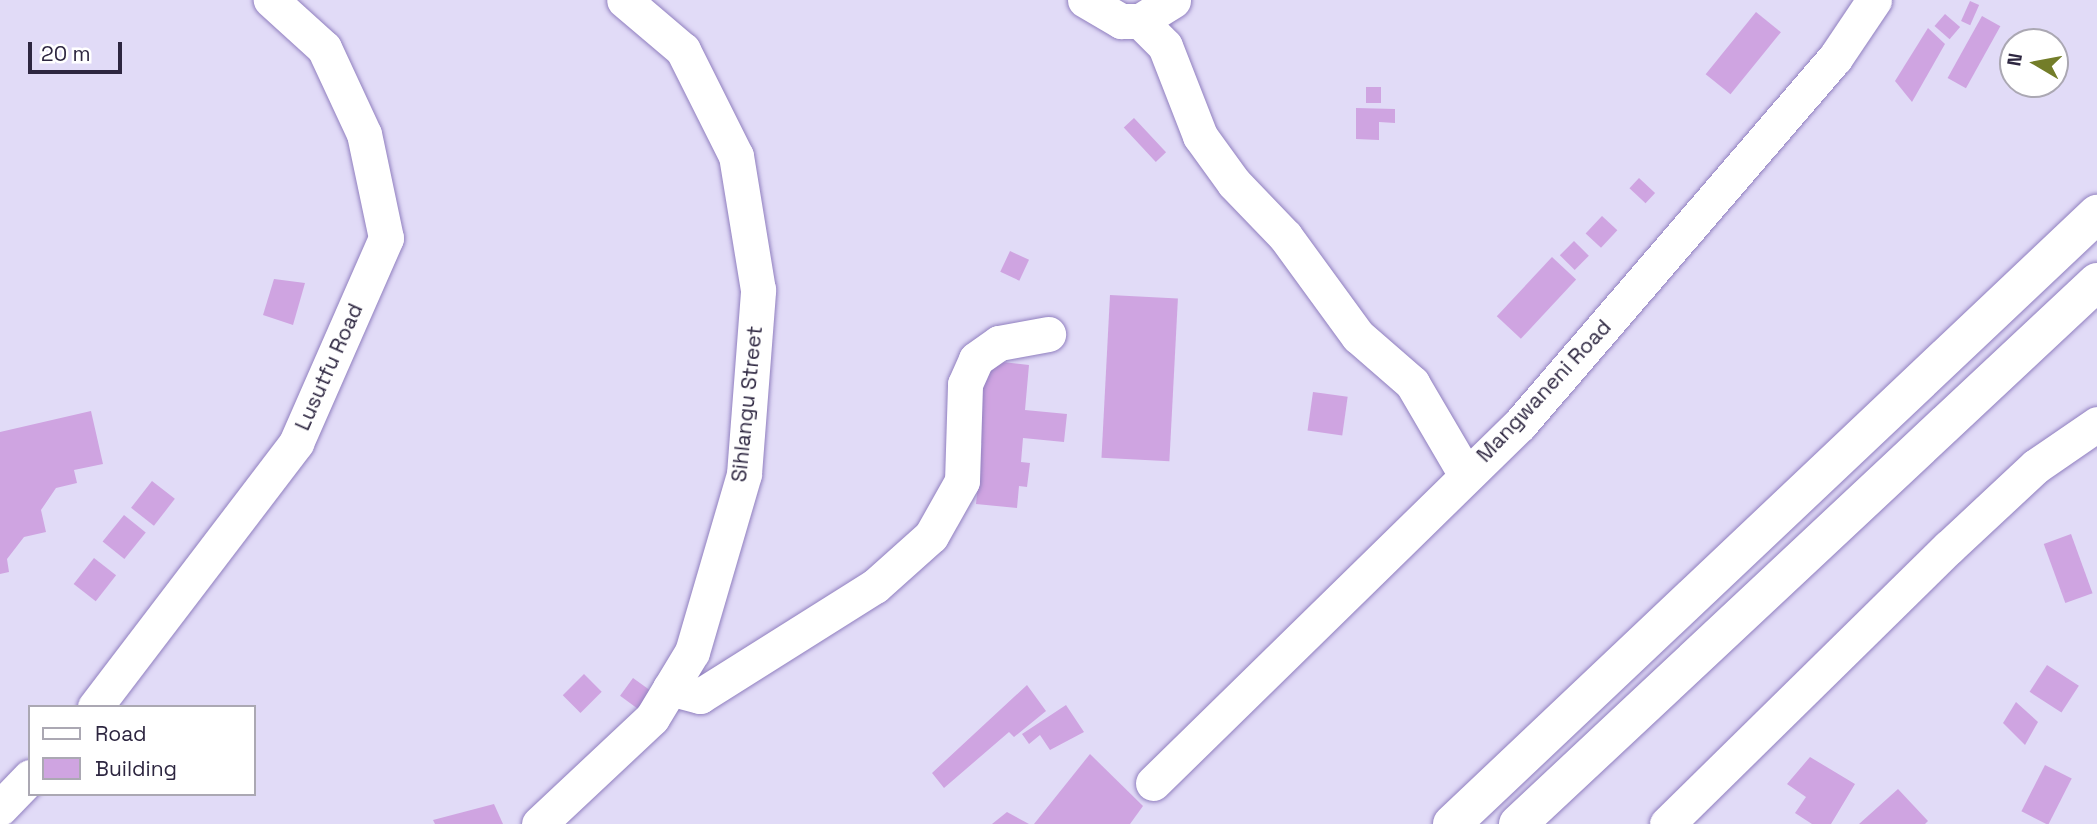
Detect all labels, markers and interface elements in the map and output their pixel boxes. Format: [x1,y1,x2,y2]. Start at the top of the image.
scale bar [32,28,126,72]
north arrow [1999,28,2069,98]
text: 20 m [41,40,91,67]
text: N [2001,51,2028,68]
street label: Lusutfu Road [290,300,368,434]
street label: Mangwaneni Road [1472,315,1616,467]
street label: Sihlangu Street [726,325,768,483]
legend [28,705,256,796]
text: Road [95,720,147,747]
text: Building [95,755,177,782]

